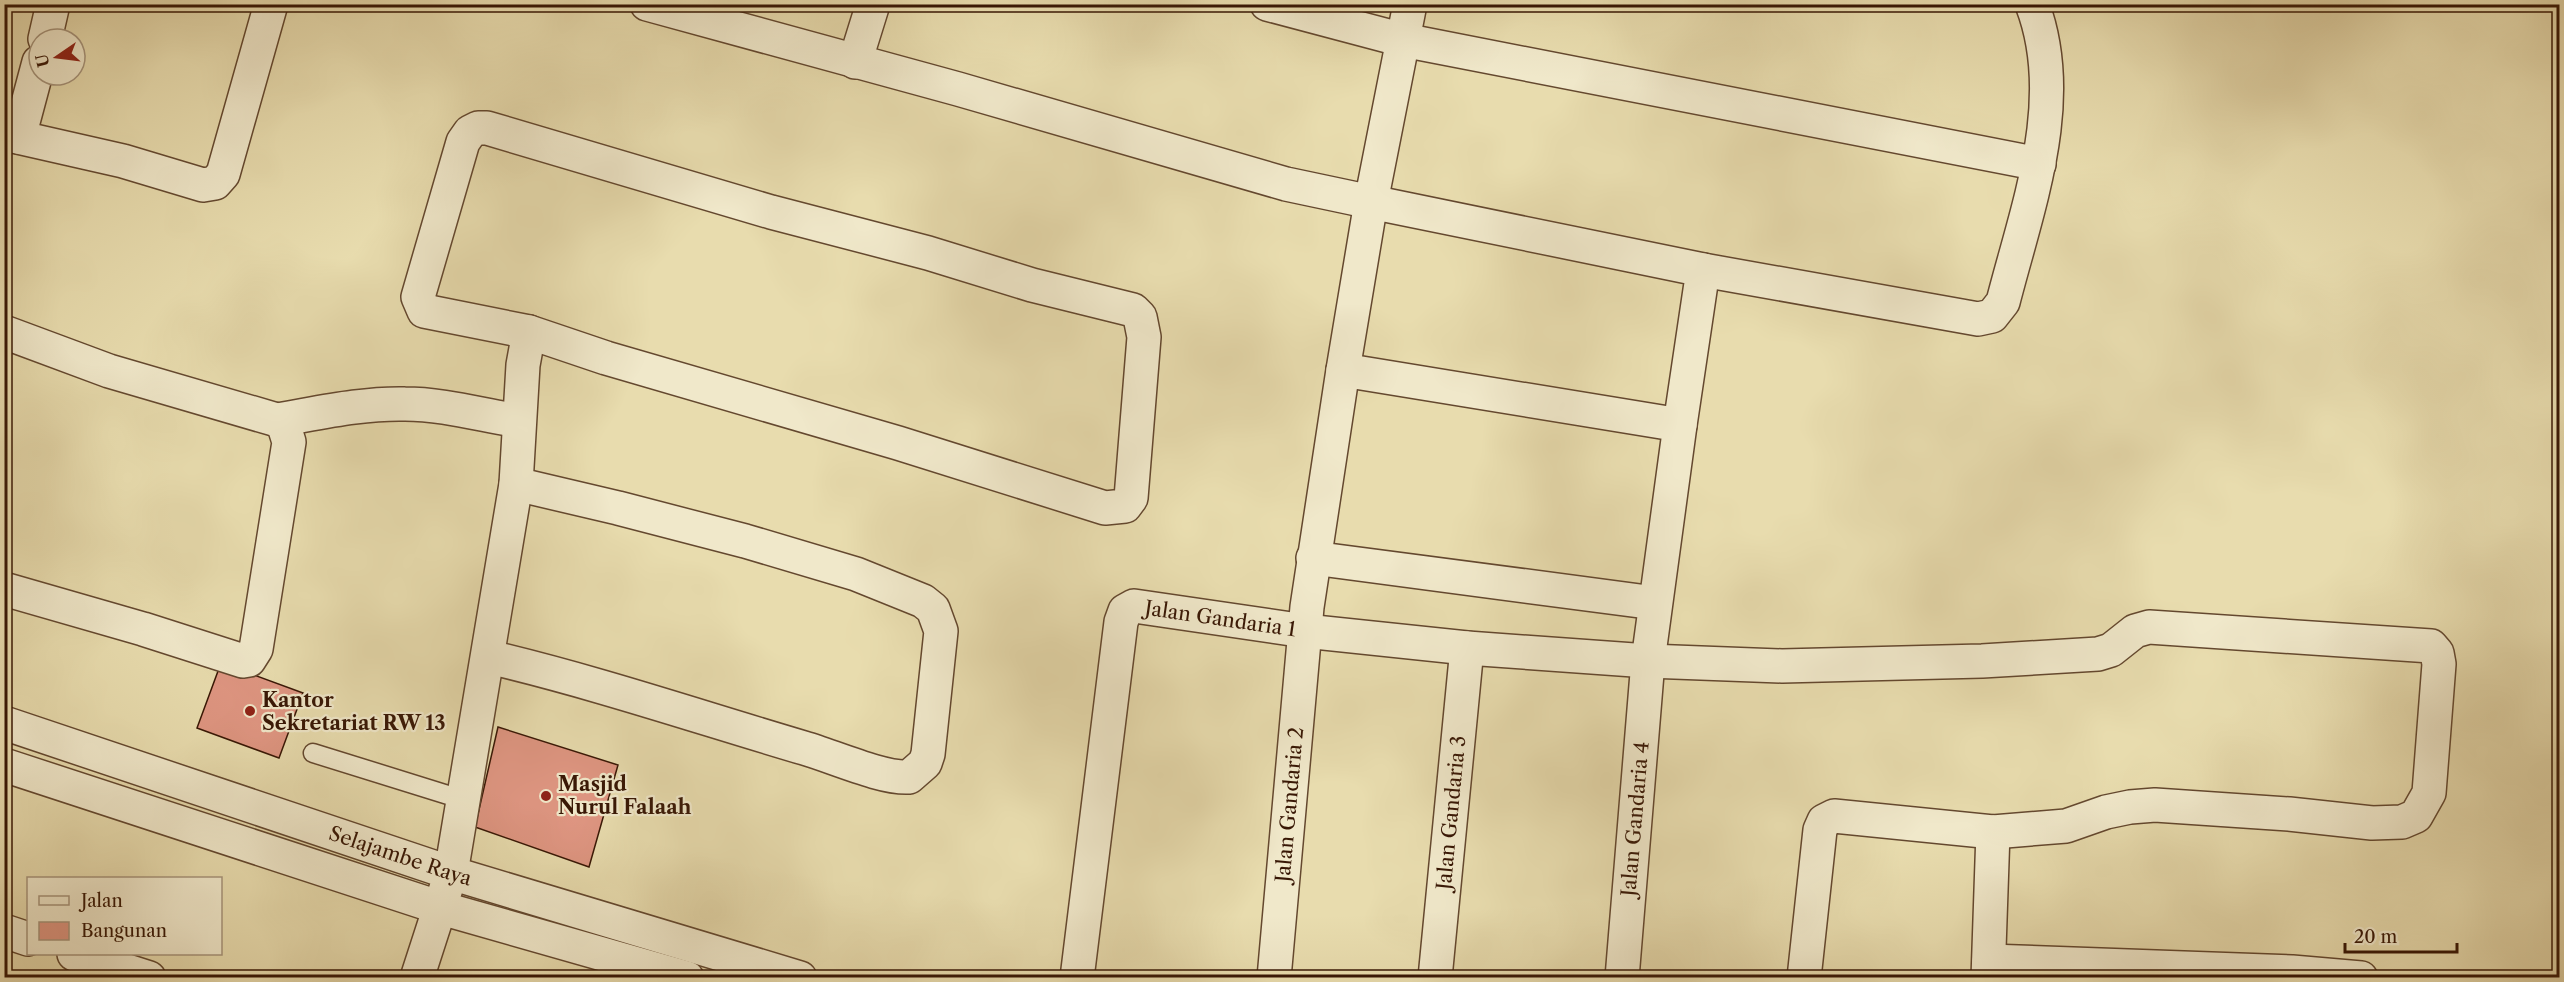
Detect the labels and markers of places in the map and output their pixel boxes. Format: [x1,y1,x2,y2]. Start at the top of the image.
place label: Kantor Sekretariat RW 13 [262,688,446,735]
marker: Kantor Sekretariat RW 13 [243,704,257,718]
place label: Masjid Nurul Falaah [558,772,692,819]
marker: Masjid Nurul Falaah [539,789,553,803]

